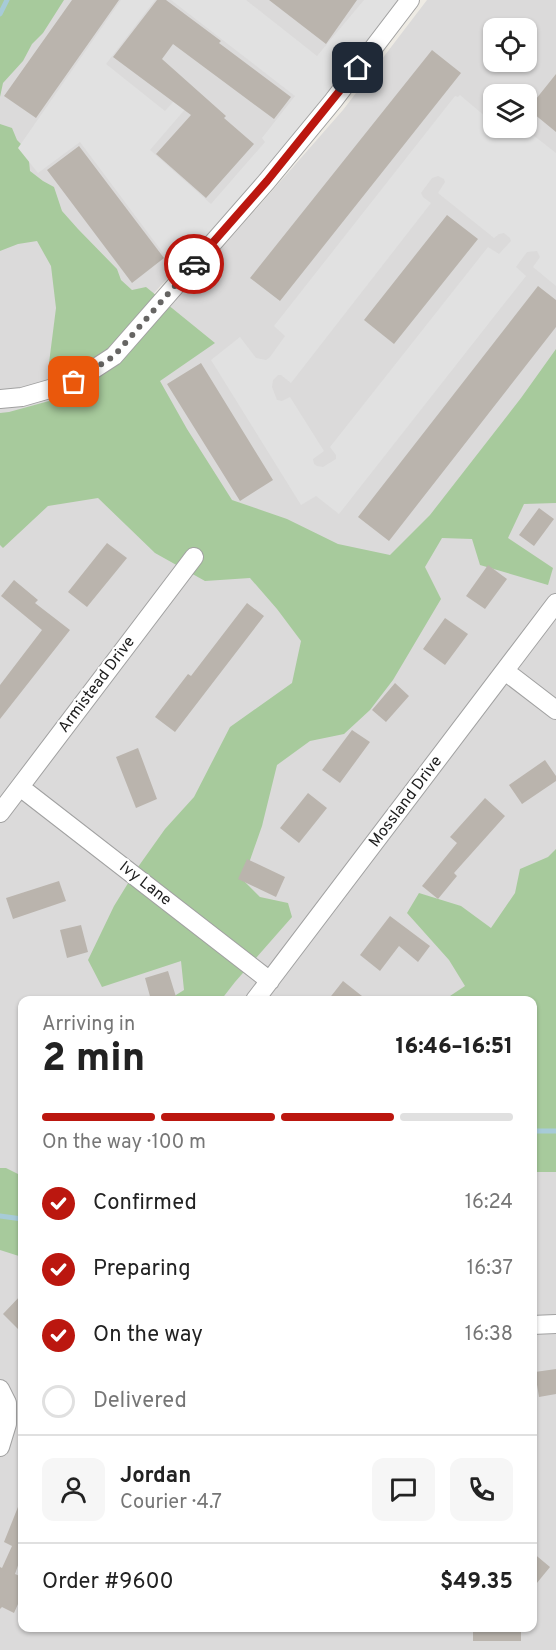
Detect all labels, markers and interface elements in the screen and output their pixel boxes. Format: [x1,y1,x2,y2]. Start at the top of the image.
map controls [483,18,537,138]
button: locate [483,18,537,72]
pin [332,42,383,93]
icon: home [341,51,374,84]
button: layers [483,84,537,138]
courier [164,234,224,294]
icon: car [178,248,211,281]
pin [48,356,99,407]
icon: bag [57,365,90,398]
street label: Armistead Drive [54,633,140,737]
street label: Mossland Drive [365,752,447,852]
street label: Ivy Lane [115,857,175,911]
text: Arriving in [42,1012,135,1038]
text: 16:46–16:51 [396,1034,513,1061]
text: 2 min [42,1036,145,1085]
text: On the way · 100 m [42,1130,206,1156]
icon: check [42,1187,75,1220]
text: Confirmed [93,1190,197,1217]
text: 16:24 [465,1190,513,1216]
icon: check [42,1253,75,1286]
text: Preparing [93,1256,191,1283]
text: 16:37 [467,1256,513,1282]
icon: check [42,1319,75,1352]
text: On the way [93,1322,203,1349]
text: 16:38 [465,1322,513,1348]
text: Delivered [93,1388,187,1415]
button: person [42,1458,105,1521]
button: chat [372,1458,435,1521]
button: phone [450,1458,513,1521]
text: Jordan [120,1463,191,1490]
text: Courier · 4.7 [120,1490,222,1516]
text: Order #9600 [42,1569,174,1596]
text: $49.35 [440,1569,513,1596]

